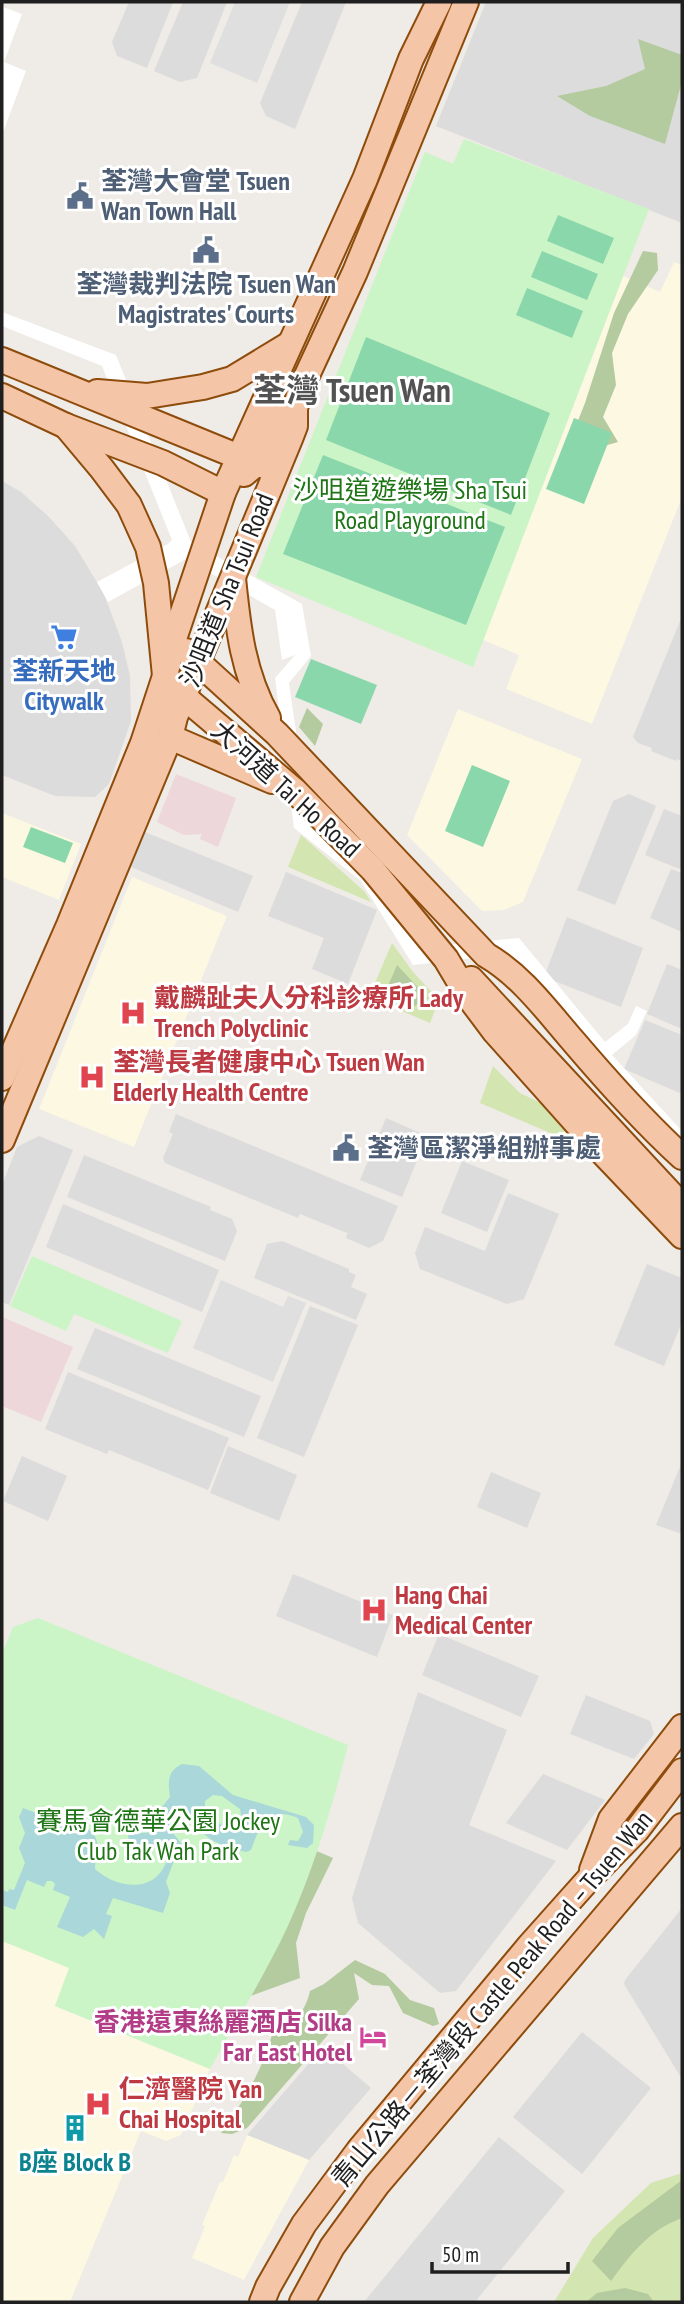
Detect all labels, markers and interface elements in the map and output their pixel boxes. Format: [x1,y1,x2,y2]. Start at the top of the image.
place label: 荃灣大會堂 Tsuen Wan Town Hall [100,164,290,227]
public building icon: 荃灣大會堂 Tsuen Wan Town Hall [65,181,95,211]
public building icon: 荃灣裁判法院 Tsuen Wan Magistrates' Courts [191,235,221,265]
place label: 荃灣裁判法院 Tsuen Wan Magistrates' Courts [76,267,336,330]
district label: 荃灣 Tsuen Wan [253,368,451,411]
park label: 沙咀道遊樂場 Sha Tsui Road Playground [293,473,527,536]
street label: 沙咀道 Sha Tsui Road [173,488,280,692]
supermarket icon: 荃新天地 Citywalk [49,622,79,652]
place label: 荃新天地 Citywalk [12,654,116,717]
street label: 大河道 Tai Ho Road [205,713,368,864]
place label: 戴麟趾夫人分科診療所 Lady Trench Polyclinic [154,981,464,1044]
hospital icon: 戴麟趾夫人分科診療所 Lady Trench Polyclinic [118,998,148,1028]
place label: 荃灣長者健康中心 Tsuen Wan Elderly Health Centre [113,1045,425,1108]
hospital icon: 荃灣長者健康中心 Tsuen Wan Elderly Health Centre [77,1062,107,1092]
place label: 荃灣區潔淨組辦事處 [367,1131,601,1164]
public building icon: 荃灣區潔淨組辦事處 [331,1133,361,1163]
place label: Hang Chai Medical Center [395,1578,533,1641]
hospital icon: Hang Chai Medical Center [359,1595,389,1625]
street label: 青山公路－荃灣段 Castle Peak Road – Tsuen Wan [324,1803,659,2194]
park label: 賽馬會德華公園 Jockey Club Tak Wah Park [36,1804,280,1867]
place label: 香港遠東絲麗酒店 Silka Far East Hotel [94,2005,353,2068]
hotel icon: 香港遠東絲麗酒店 Silka Far East Hotel [358,2022,388,2052]
place label: 仁濟醫院 Yan Chai Hospital [119,2072,262,2135]
hospital icon: 仁濟醫院 Yan Chai Hospital [83,2089,113,2119]
building icon: B座 Block B [60,2113,90,2143]
place label: B座 Block B [19,2145,131,2178]
scale bar [432,2230,568,2274]
text: 50 m [442,2241,479,2268]

